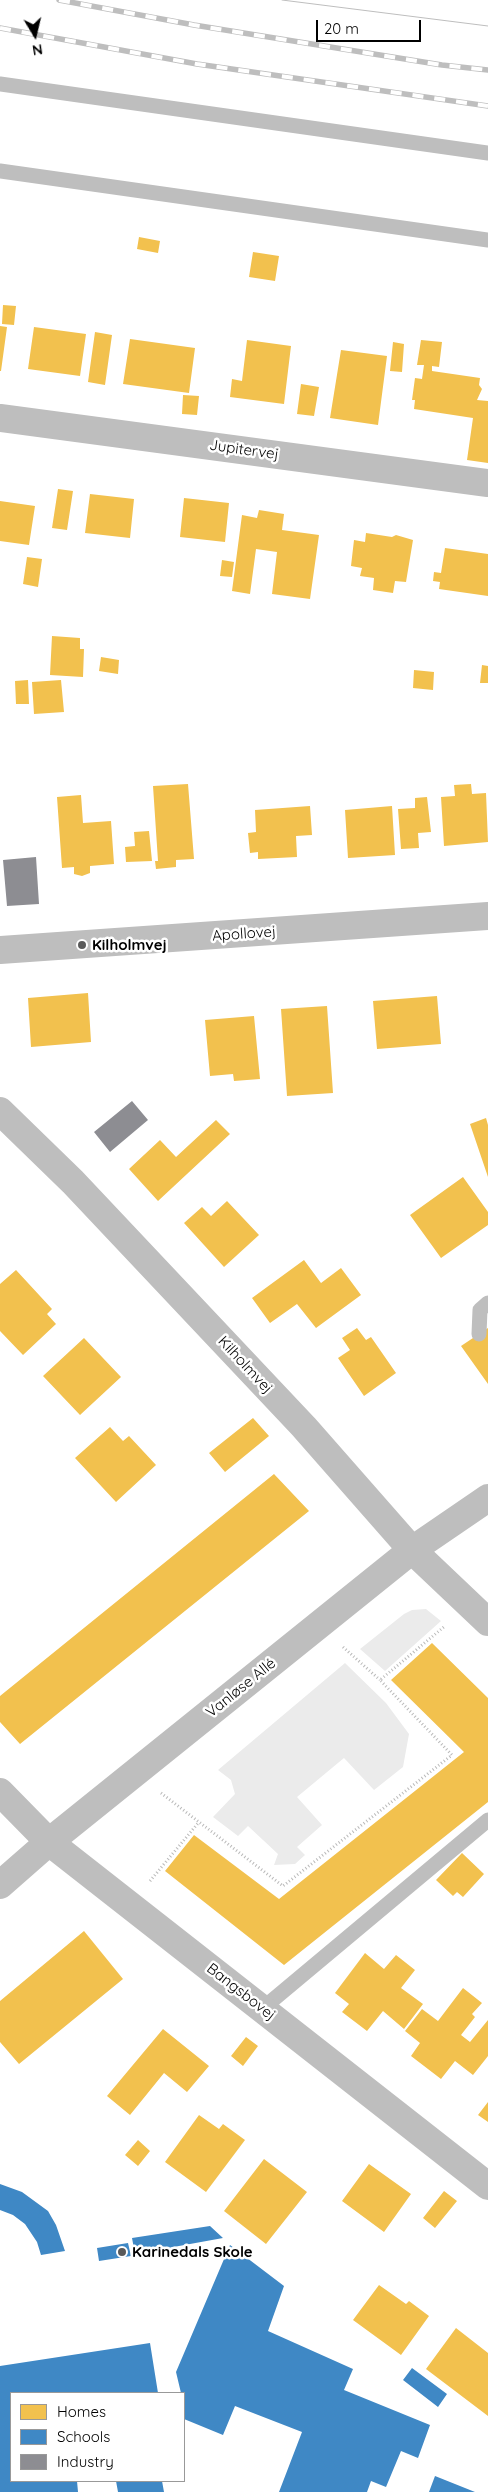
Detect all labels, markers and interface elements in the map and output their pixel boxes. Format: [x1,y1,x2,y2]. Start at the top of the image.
north arrow [10,10,60,60]
scale bar [318,10,423,42]
text: 20 m [324,19,359,38]
text: N [31,40,44,60]
street label: Jupitervej [208,436,280,464]
street label: Apollovej [211,923,277,945]
place label: Kilholmvej [92,936,167,954]
marker: Kilholmvej [76,939,88,951]
street label: Kilholmvej [214,1333,276,1397]
street label: Vanløse Allé [202,1654,280,1722]
street label: Bangsbovej [203,1960,279,2024]
place label: Karinedals Skole [132,2243,253,2261]
marker: Karinedals Skole [116,2246,128,2258]
legend [10,2392,185,2482]
text: Homes [57,2402,106,2421]
text: Schools [57,2427,110,2446]
text: Industry [57,2452,114,2471]

